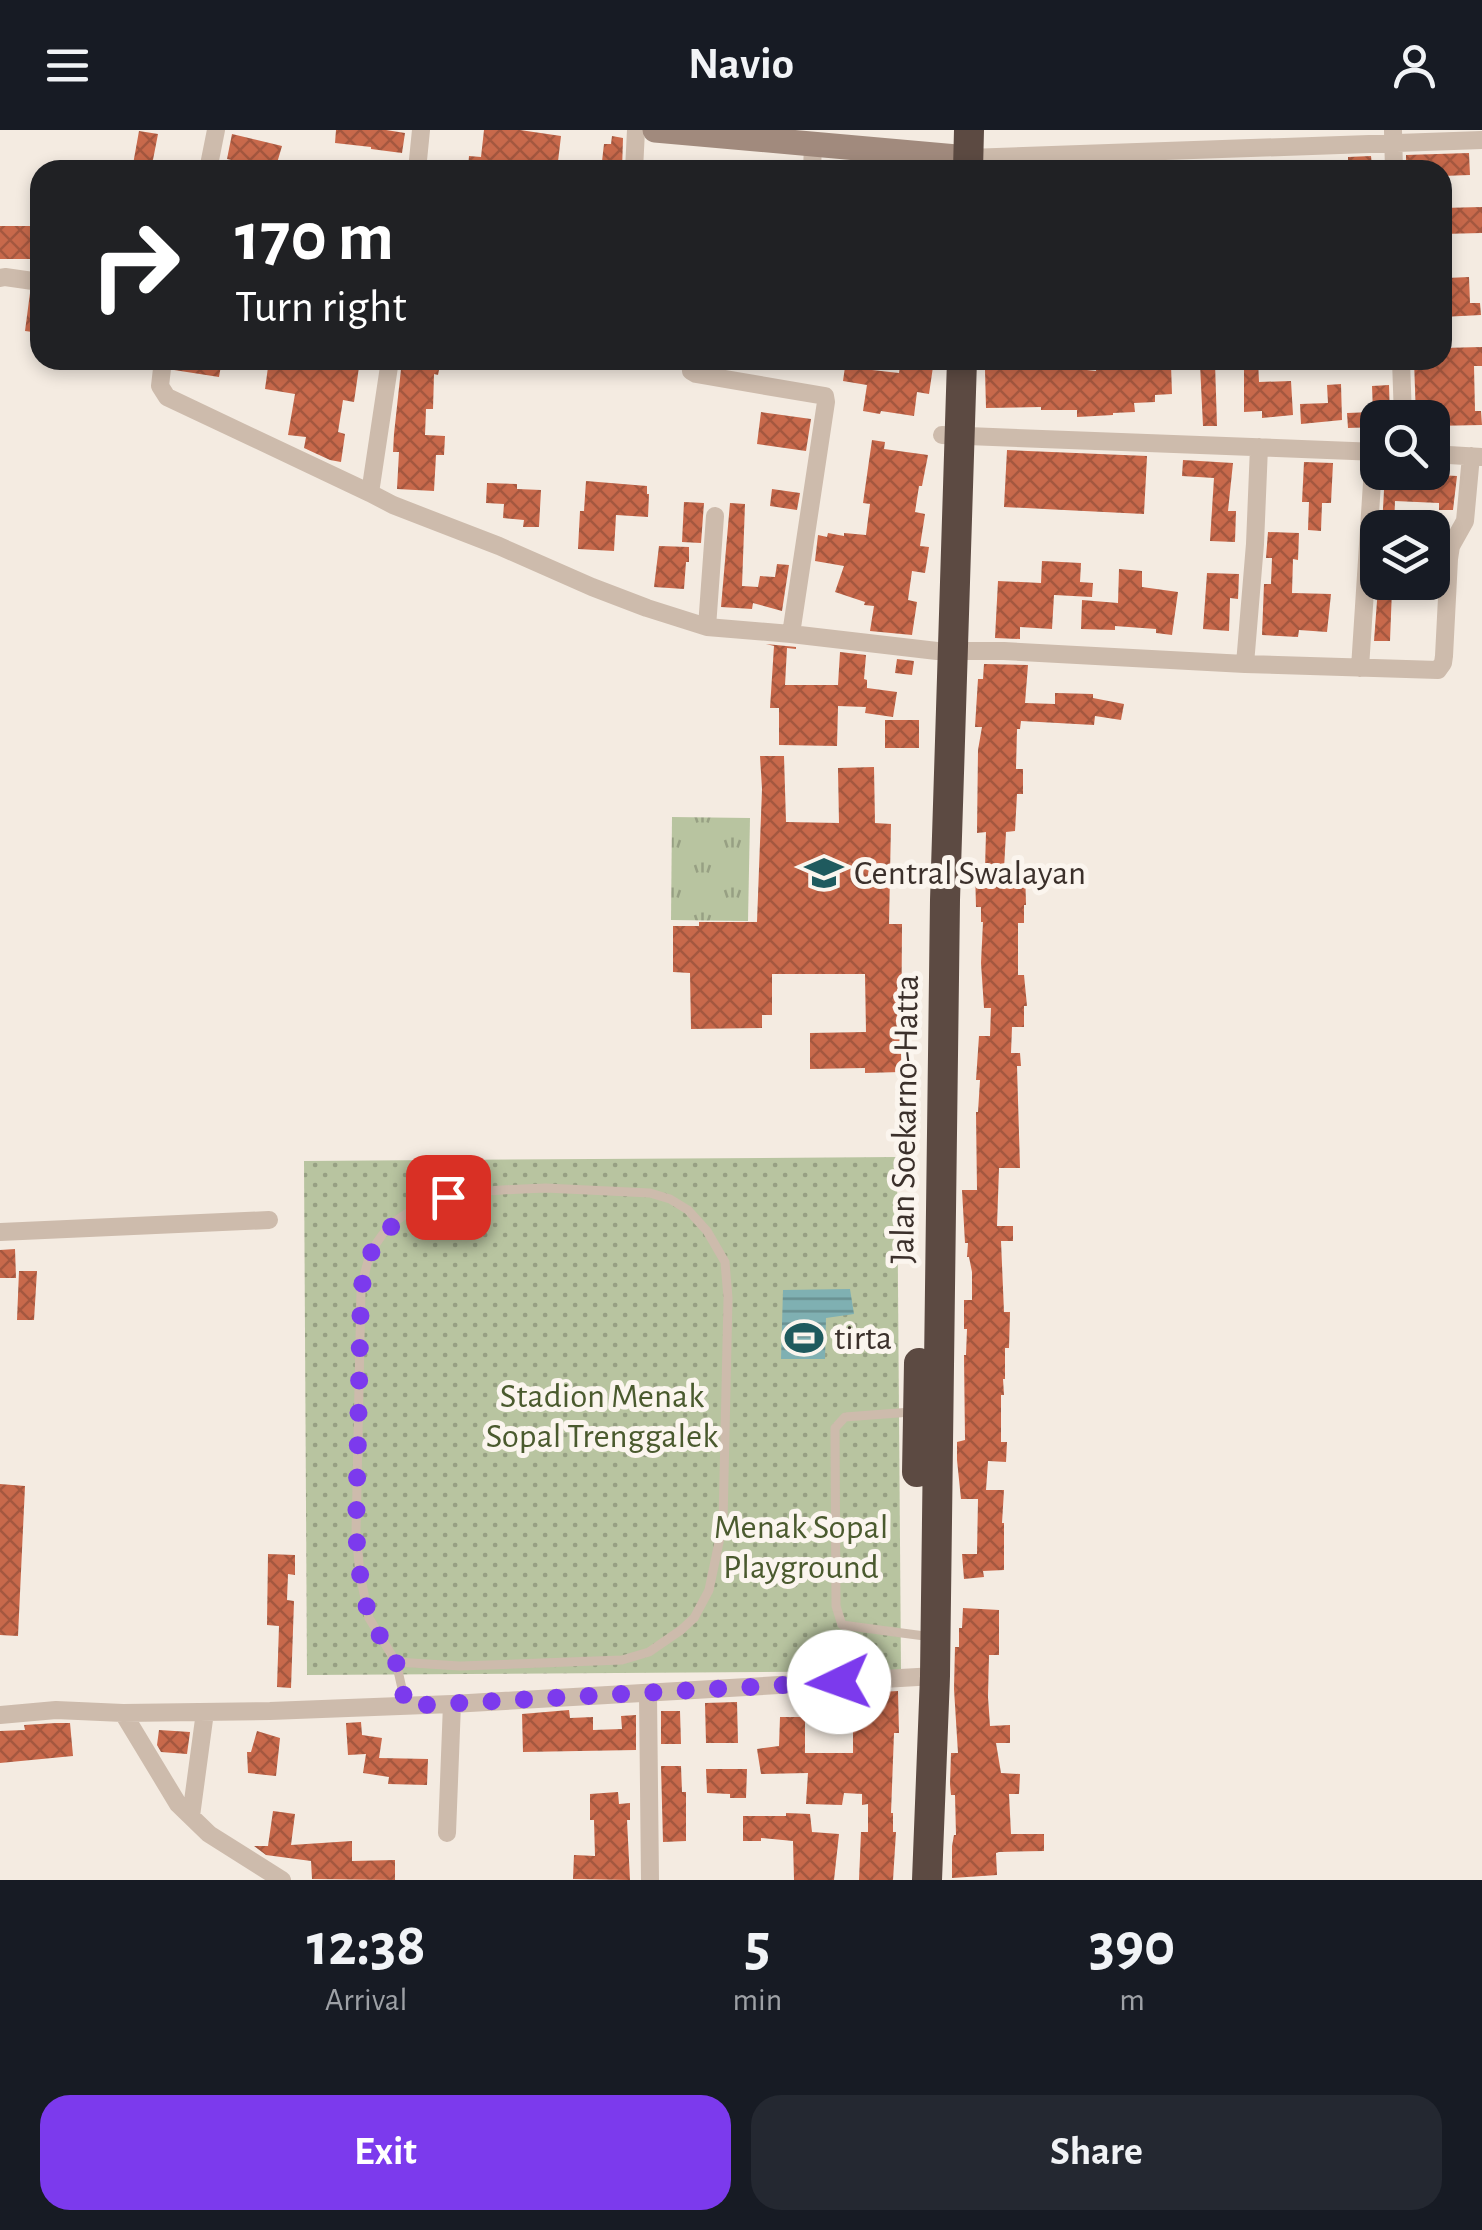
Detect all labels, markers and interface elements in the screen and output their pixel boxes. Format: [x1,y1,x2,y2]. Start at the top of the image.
icon: menu [40,38,95,93]
icon: person [1387,38,1442,93]
text: Navio [688,42,794,87]
icon: right [70,200,200,330]
text: 170 m [235,203,394,273]
text: Turn right [235,285,407,330]
map controls [1360,400,1450,600]
button: search [1360,400,1450,490]
button: layers [1360,510,1450,600]
school or university icon: Central Swalayan [803,852,845,894]
place label: Central Swalayan [854,856,1086,891]
street label: Jalan Soekarno-Hatta [885,974,925,1264]
pin [406,1155,491,1240]
icon: arrive [421,1170,476,1225]
sports icon: tirta [783,1317,825,1359]
place label: tirta [834,1321,892,1356]
park label: Stadion Menak Sopal Trenggalek [486,1379,718,1454]
park label: Menak Sopal Playground [714,1510,888,1585]
position arrow [787,1630,891,1734]
text: 12:38 [307,1916,426,1976]
text: 5 [744,1916,770,1976]
text: 390 [1089,1916,1175,1976]
text: Arrival [325,1984,407,2016]
text: min [733,1984,782,2016]
text: m [1119,1984,1145,2016]
button: Exit [40,2095,731,2210]
button: Share [751,2095,1442,2210]

